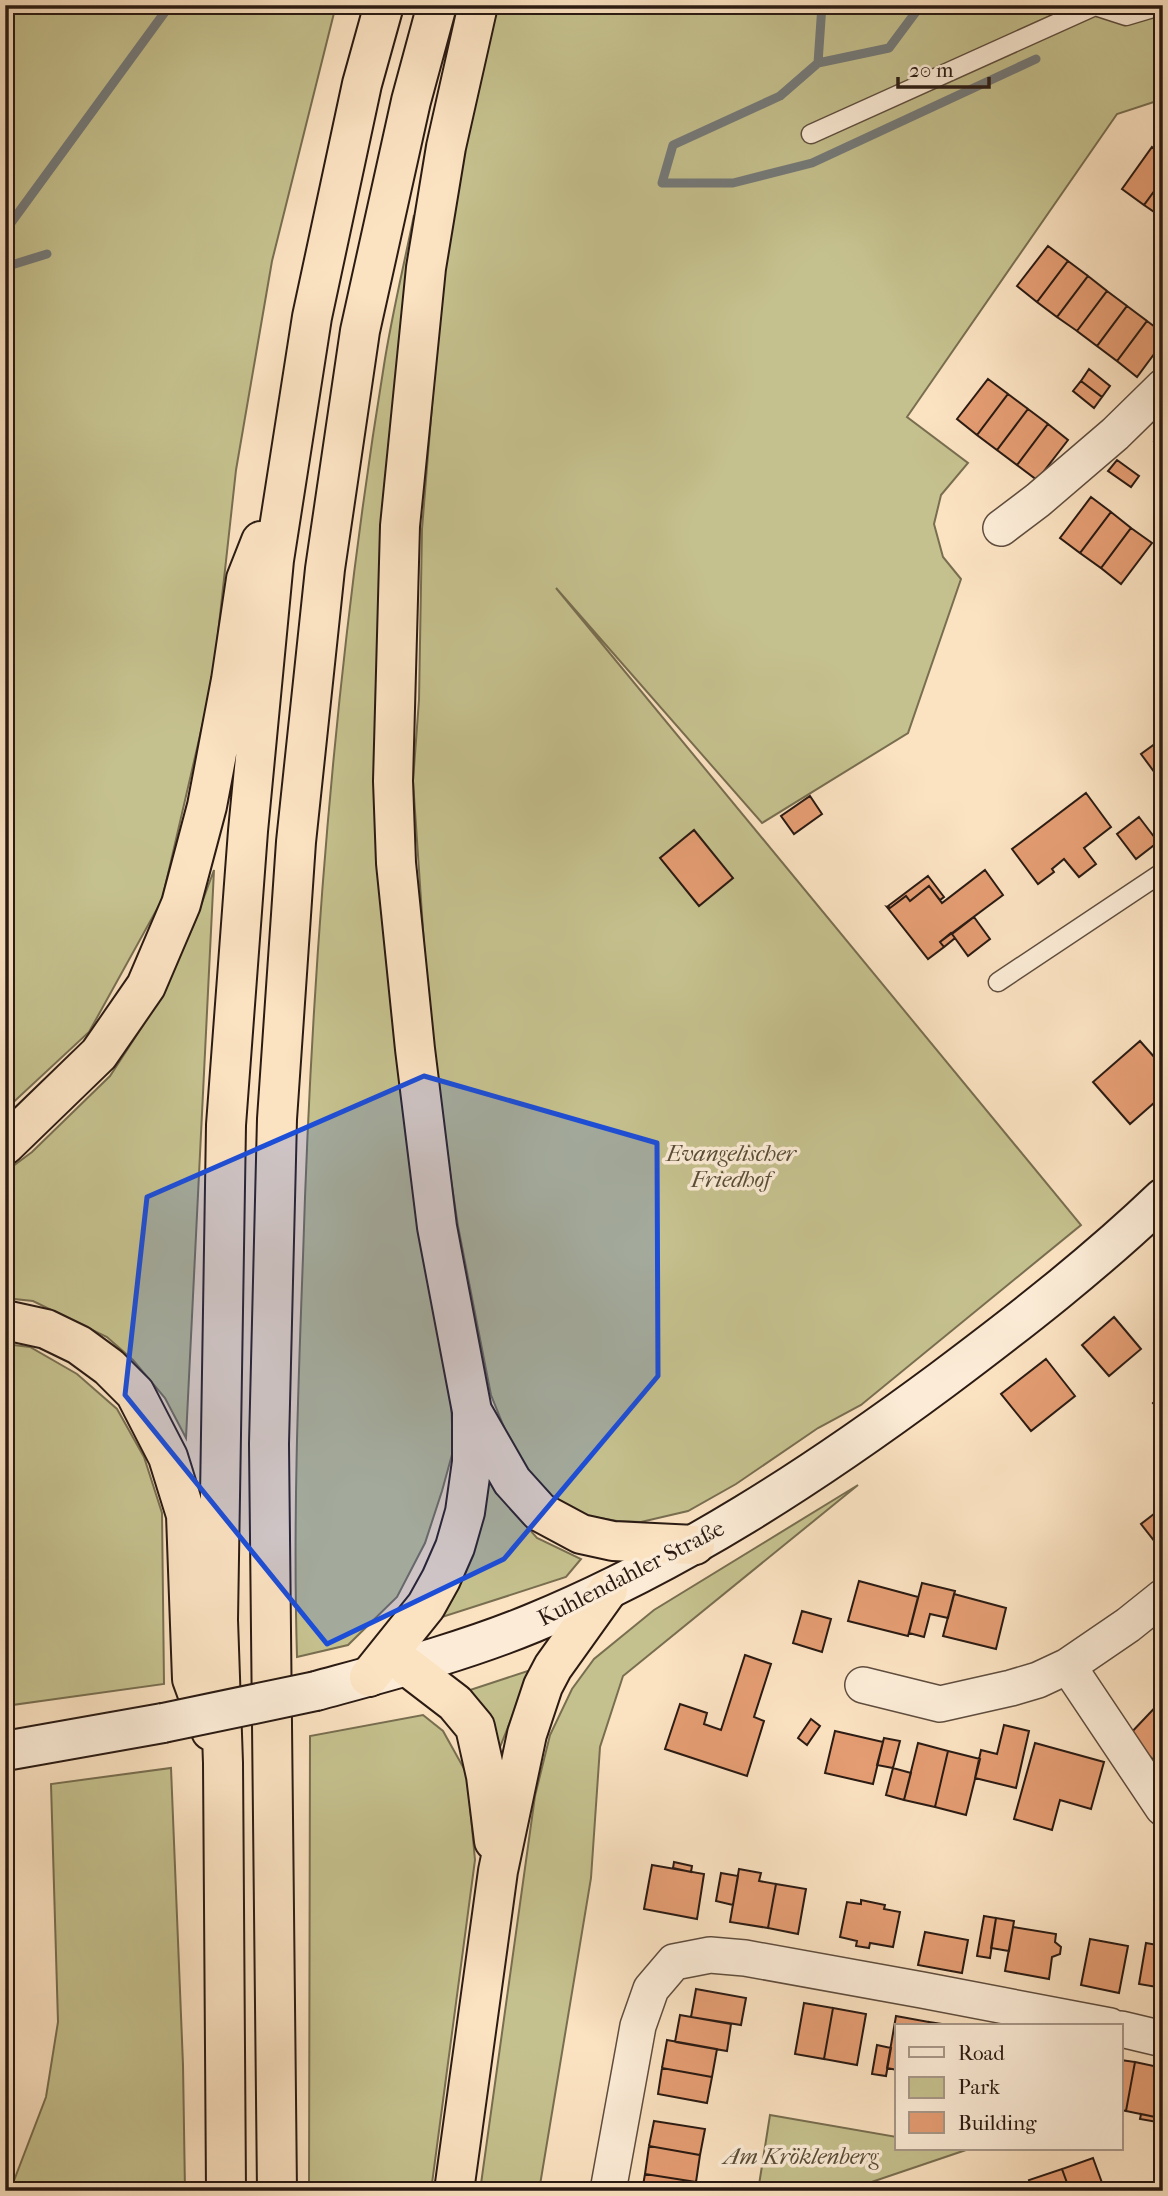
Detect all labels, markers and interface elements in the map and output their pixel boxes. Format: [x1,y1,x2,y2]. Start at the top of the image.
scale bar [898,46,990,90]
text: 20 m [909,58,954,82]
park label: Evangelischer Friedhof [664,1140,797,1193]
street label: Kuhlendahler Straße [533,1514,729,1632]
legend [895,2024,1122,2150]
text: Road [958,2041,1005,2065]
text: Park [958,2075,1000,2099]
text: Building [958,2111,1037,2135]
park label: Am Kröklenberg [721,2143,879,2170]

